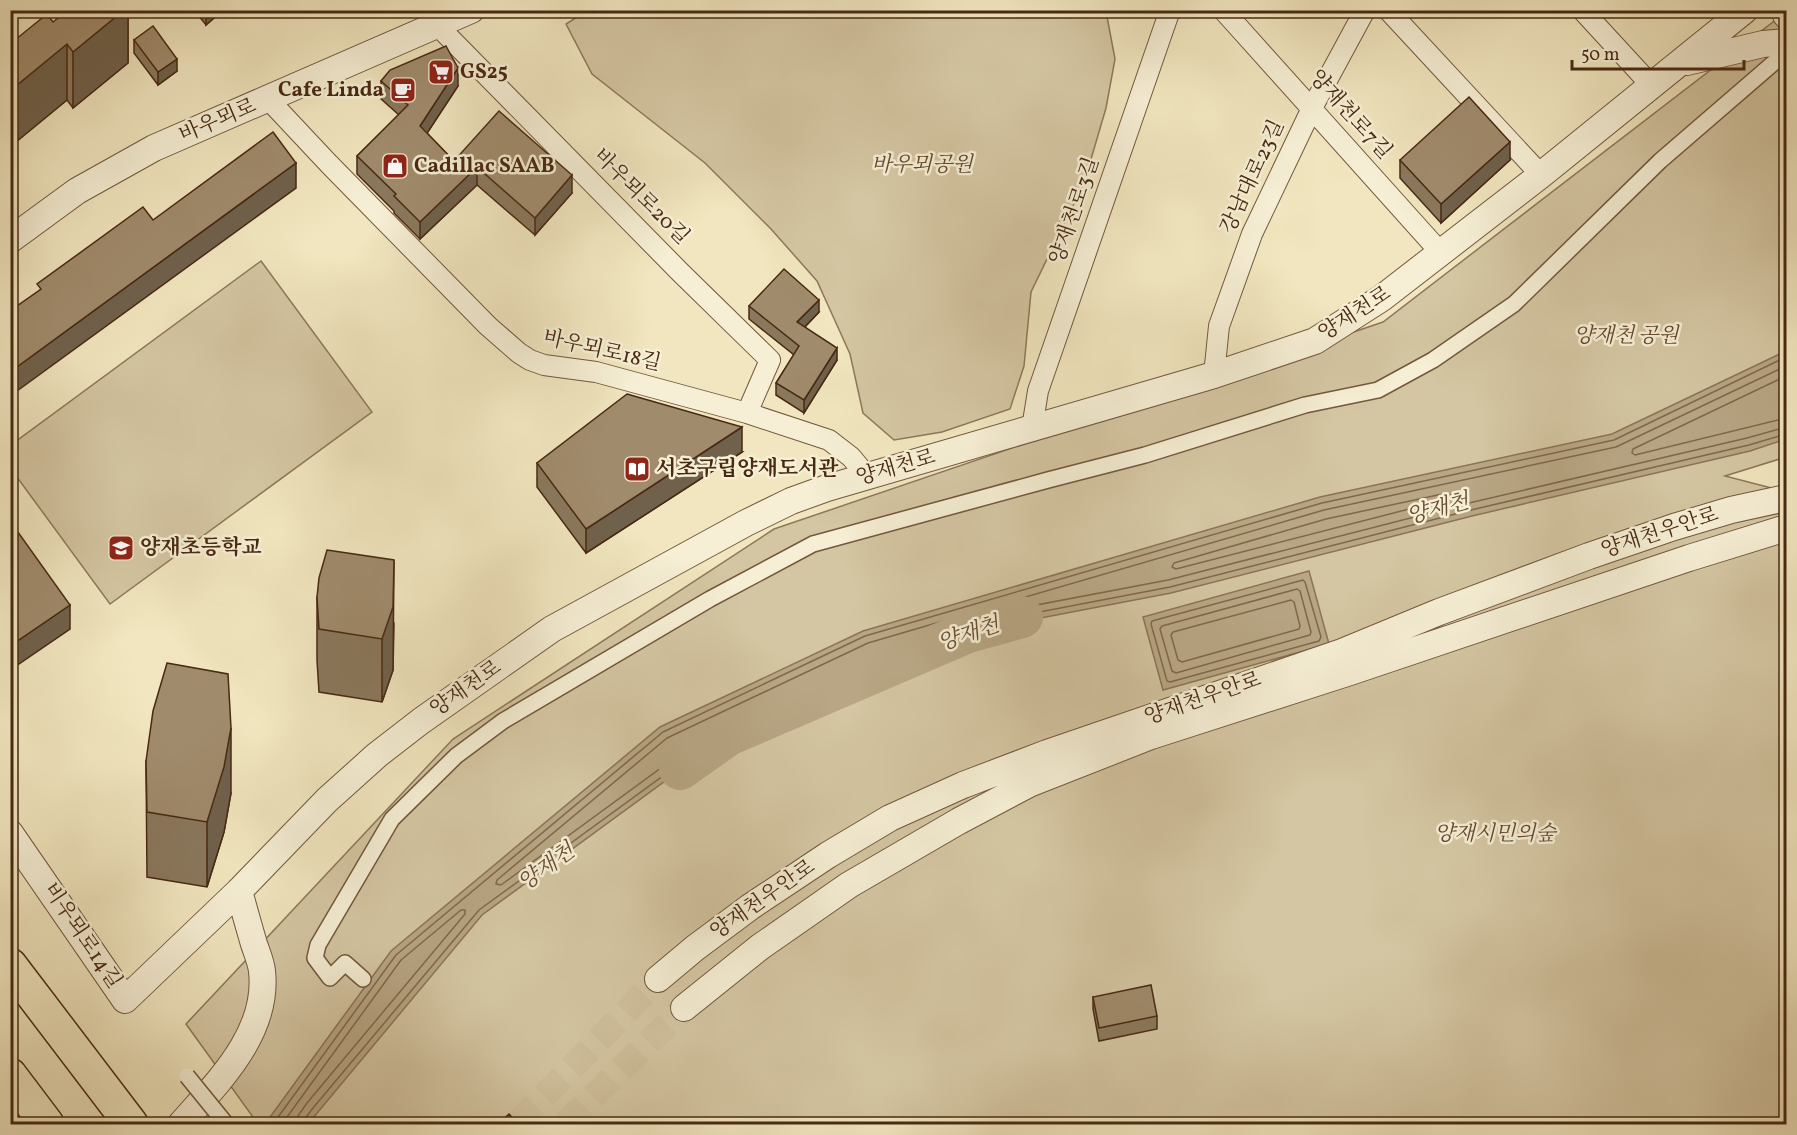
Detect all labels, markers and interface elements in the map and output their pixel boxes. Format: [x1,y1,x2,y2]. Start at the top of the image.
scale bar [1572,33,1744,71]
text: 50 m [1581,43,1620,68]
supermarket icon: GS25 [426,57,456,87]
place label: GS25 [460,58,508,87]
street label: 양재천로7길 [1302,64,1398,166]
cafe icon: Cafe Linda [388,75,418,105]
place label: Cafe Linda [278,76,384,105]
street label: 바우뫼로 [175,92,261,150]
street label: 강남대로23길 [1214,115,1292,239]
street label: 바우뫼로20길 [587,143,695,251]
shop icon: Cadillac SAAB [380,151,410,181]
park label: 바우뫼공원 [871,151,974,180]
place label: Cadillac SAAB [414,152,555,181]
street label: 양재천로3길 [1043,153,1107,269]
street label: 양재천로 [1313,280,1397,348]
park label: 양재천 공원 [1573,322,1680,351]
street label: 바우뫼로18길 [540,323,664,379]
street label: 양재천로 [853,443,939,493]
library icon: 서초구립양재도서관 [622,454,652,484]
place label: 서초구립양재도서관 [656,455,839,484]
water label: 양재천 [1403,486,1474,533]
street label: 양재천우안로 [1598,500,1722,566]
school or university icon: 양재초등학교 [106,533,136,563]
place label: 양재초등학교 [140,534,262,563]
water label: 양재천 [934,609,1006,660]
street label: 양재천로 [424,654,508,724]
street label: 양재천우안로 [1141,665,1265,733]
park label: 양재시민의숲 [1434,820,1558,849]
water label: 양재천 [512,836,583,899]
street label: 양재천우안로 [705,853,821,947]
street label: 비우뫼로14길 [36,877,128,995]

